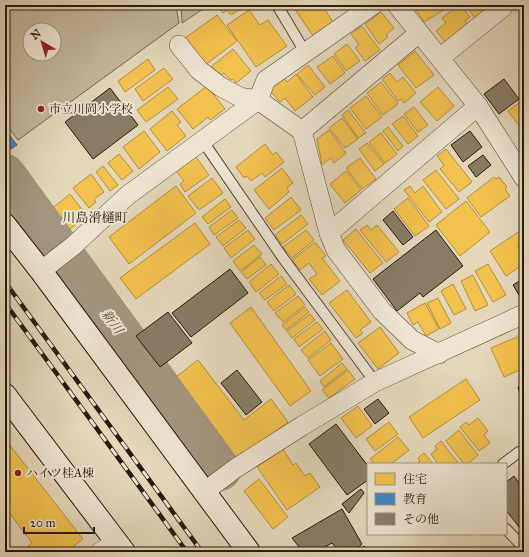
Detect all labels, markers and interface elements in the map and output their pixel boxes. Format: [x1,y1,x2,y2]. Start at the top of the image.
north arrow [22,22,62,62]
text: N [28,26,44,43]
place label: 市立川岡小学校 [49,102,133,116]
marker: 市立川岡小学校 [36,104,46,114]
district label: 川島滑樋町 [62,210,128,226]
water label: 新川 [98,307,127,339]
legend [367,463,507,535]
place label: ハイツ桂A棟 [26,466,94,480]
marker: ハイツ桂A棟 [13,468,23,478]
text: 住宅 [403,472,427,486]
text: 教育 [403,492,427,506]
scale bar [24,509,94,535]
text: その他 [403,512,439,526]
text: 20 m [30,516,56,530]

